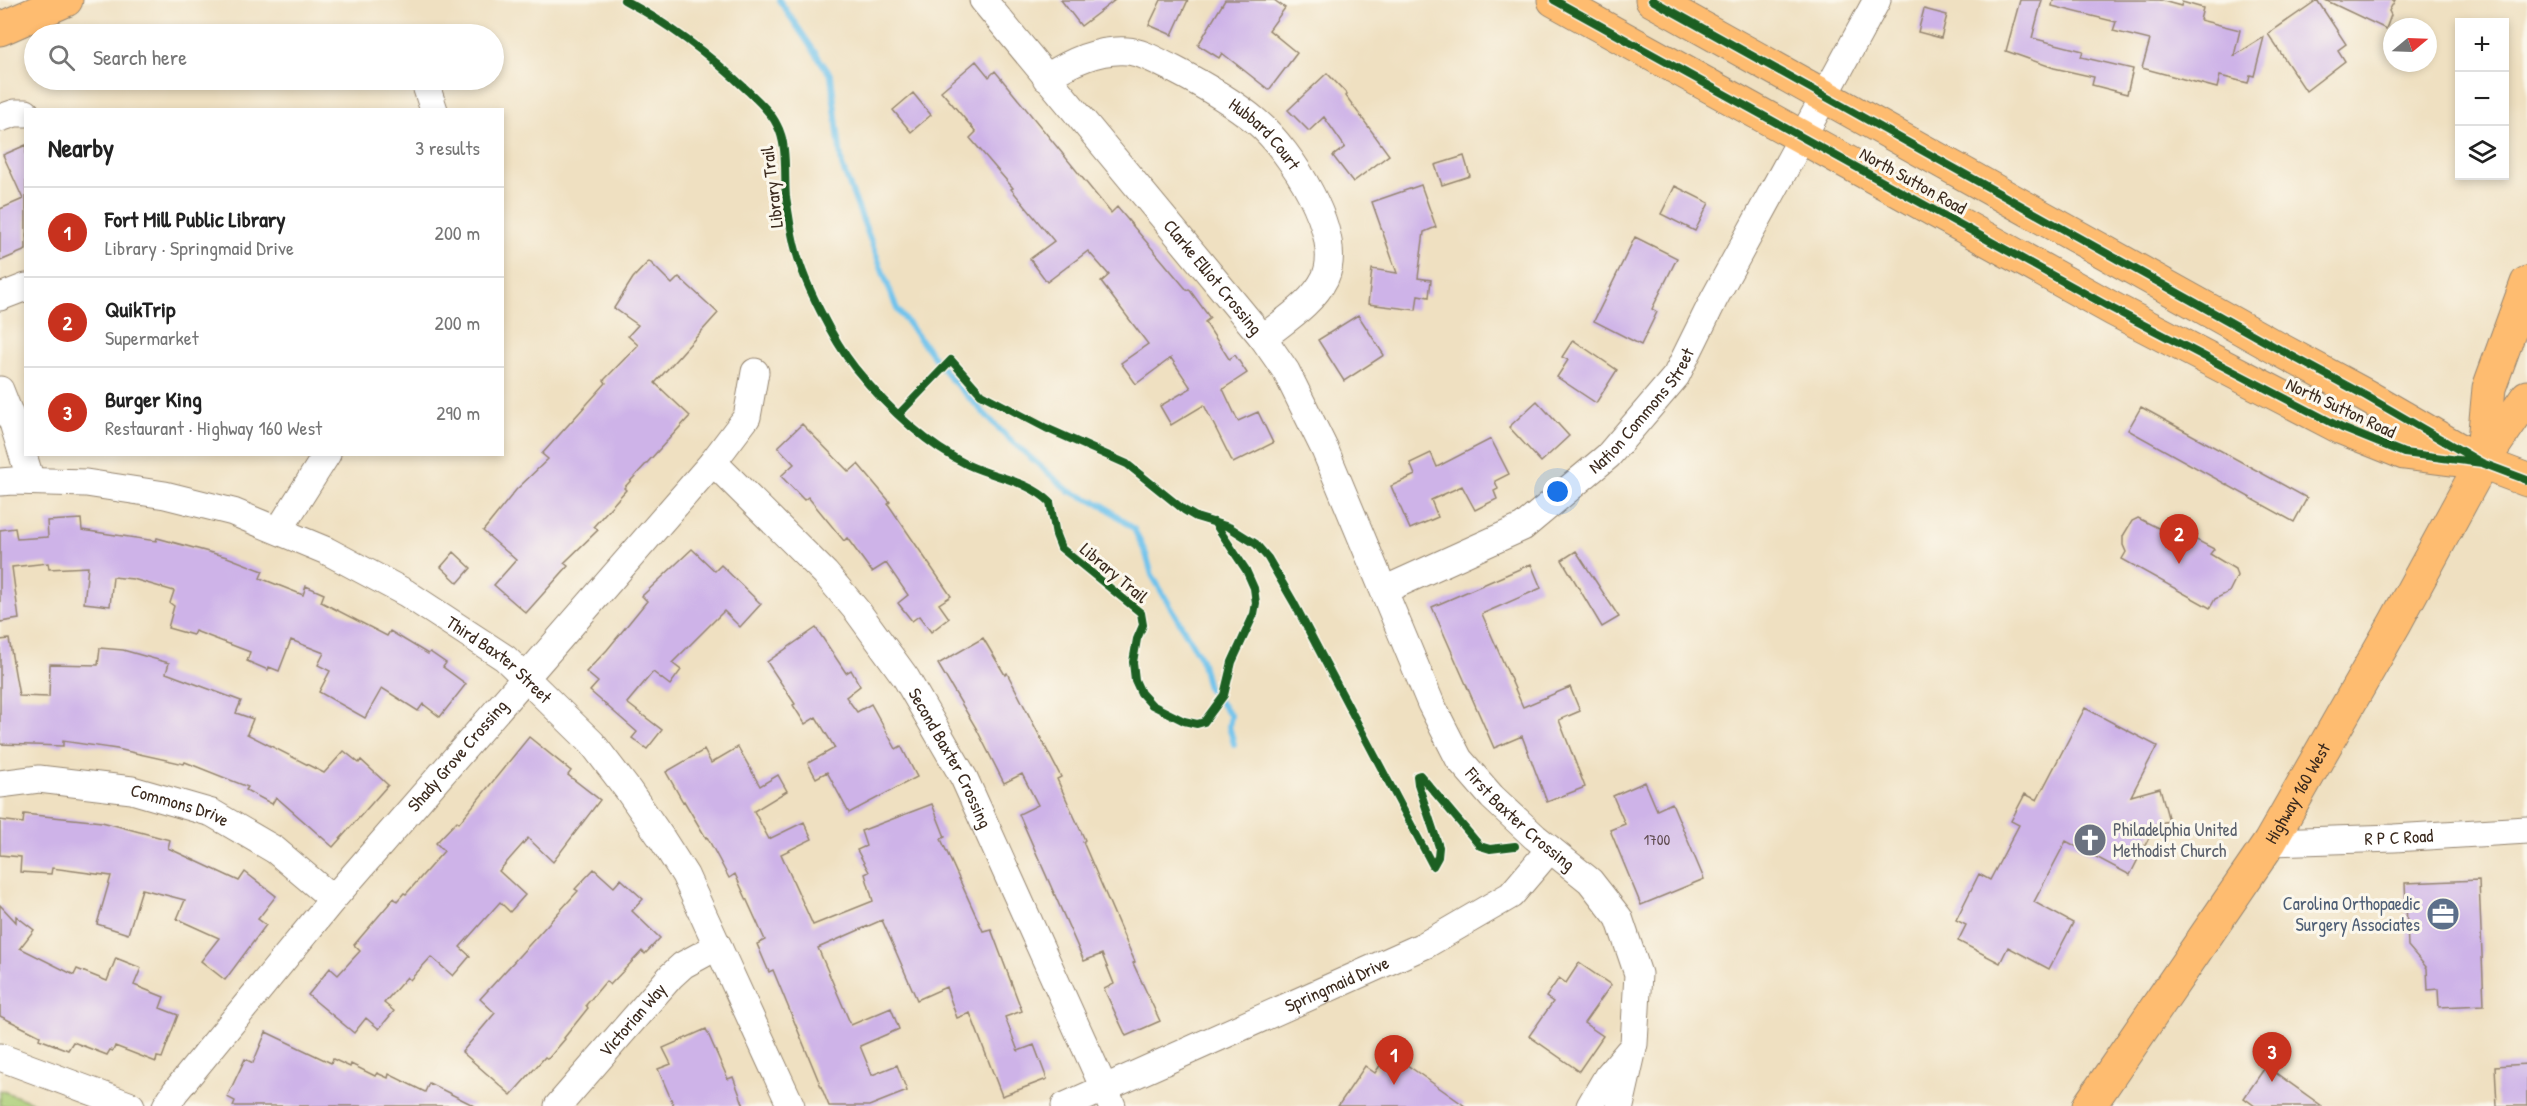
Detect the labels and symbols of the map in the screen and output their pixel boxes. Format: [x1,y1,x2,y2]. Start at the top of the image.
north arrow [2383,18,2437,72]
street label: Hubbard Court [1224,92,1307,175]
street label: North Sutton Road [1855,141,1971,220]
street label: Library Trail [754,145,789,229]
street label: Clarke Elliot Crossing [1158,214,1268,340]
street label: Nation Commons Street [1583,343,1700,479]
street label: North Sutton Road [2282,371,2400,444]
your location [1543,477,1572,506]
pin: 2 [2160,514,2198,564]
street label: Library Trail [1075,537,1154,609]
street label: Third Baxter Street [441,610,558,710]
street label: Second Baxter Crossing [902,683,998,832]
street label: Shady Grove Crossing [401,694,513,817]
street label: Highway 160 West [2259,737,2336,848]
street label: First Baxter Crossing [1459,761,1580,876]
street label: Commons Drive [128,777,234,832]
place label: Philadelphia United Methodist Church [2113,817,2237,863]
church icon: Philadelphia United Methodist Church [2072,822,2108,858]
street label: R P C Road [2364,823,2434,851]
house number: 1700 [1644,829,1670,850]
place label: Carolina Orthopaedic Surgery Associates [2283,891,2420,937]
office icon: Carolina Orthopaedic Surgery Associates [2425,896,2461,932]
street label: Springmaid Drive [1281,950,1393,1018]
street label: Victorian Way [593,977,672,1062]
pin: 3 [2252,1032,2292,1082]
pin: 1 [1374,1036,1414,1085]

